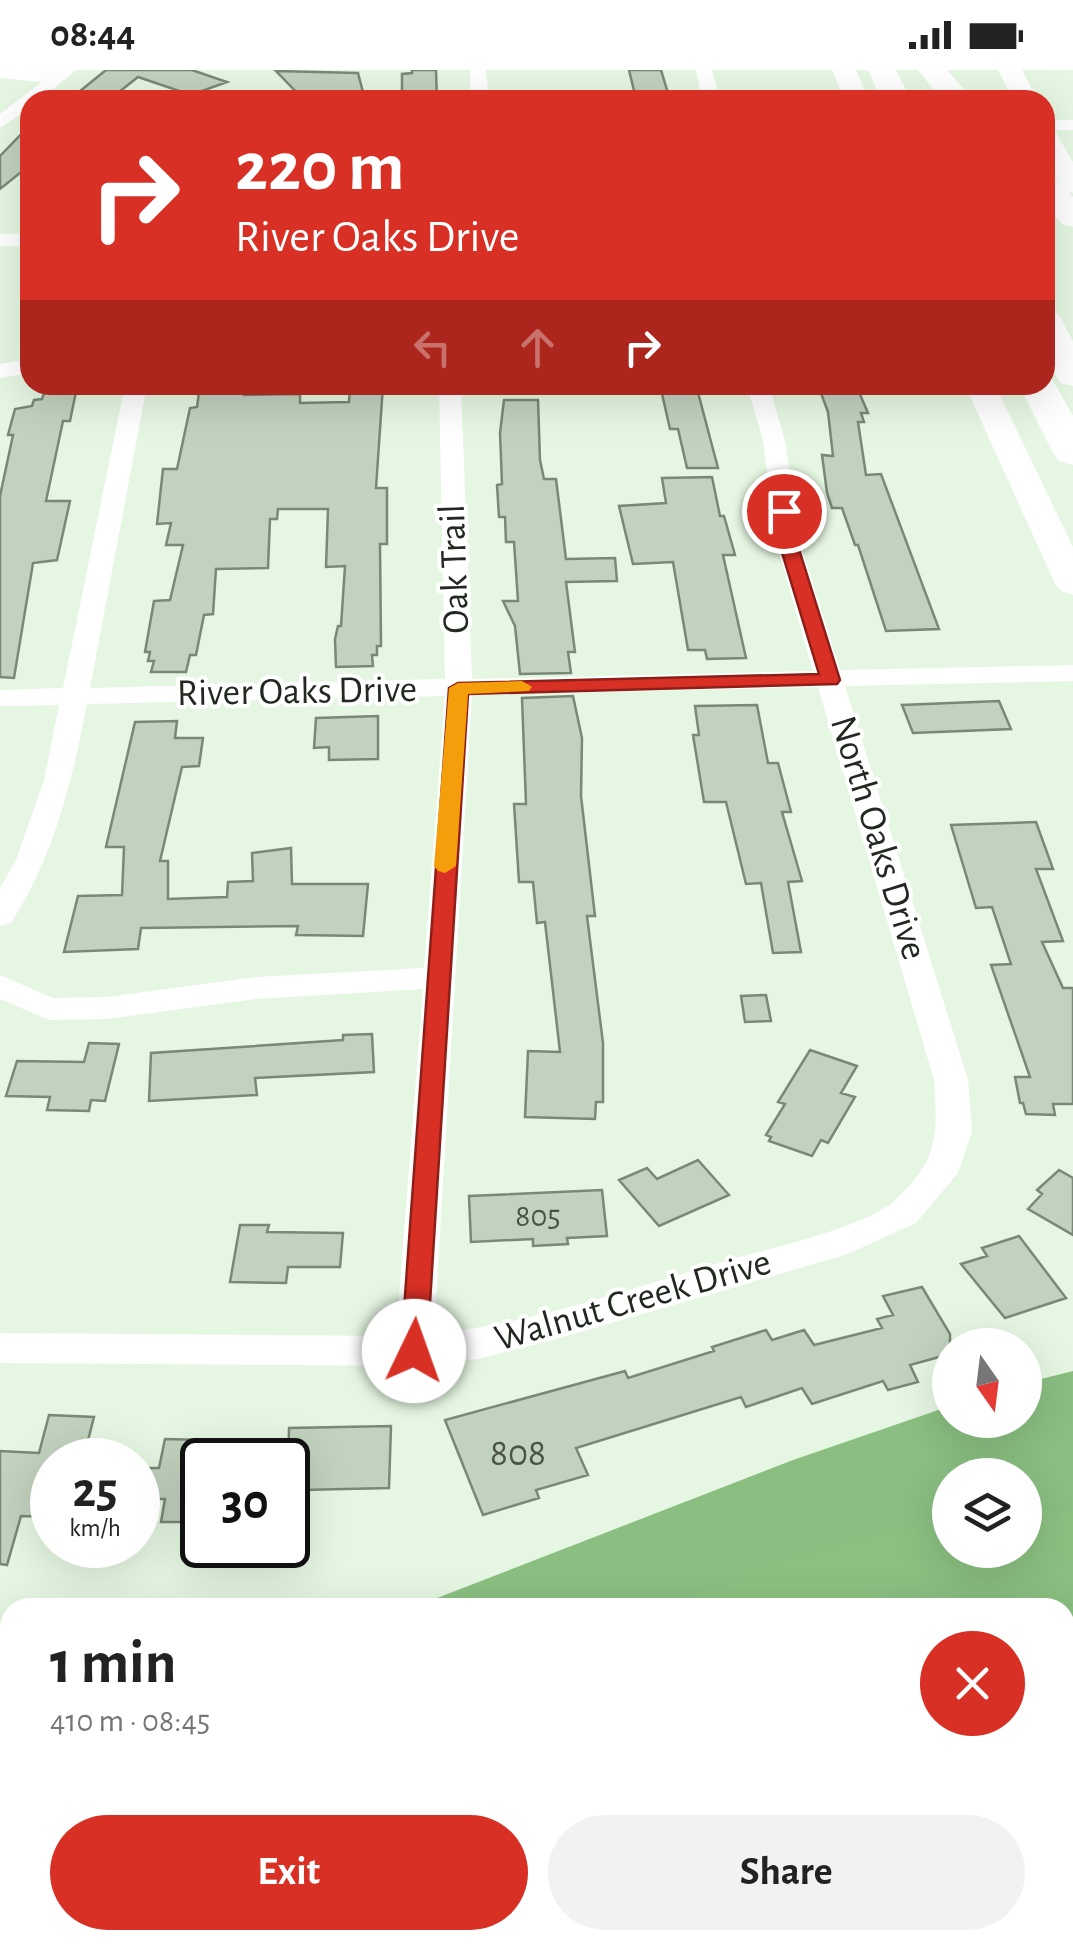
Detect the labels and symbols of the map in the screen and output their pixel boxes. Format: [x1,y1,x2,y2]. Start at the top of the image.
pin [742,469,827,554]
street label: Oak Trail [434,504,476,634]
street label: River Oaks Drive [177,671,417,713]
street label: North Oaks Drive [823,712,933,964]
house number: 805 [515,1200,561,1232]
street label: Walnut Creek Drive [491,1243,775,1359]
position arrow [362,1299,466,1403]
north arrow [932,1328,1042,1438]
house number: 808 [490,1435,546,1473]
speed limit sign: 30 [180,1438,310,1568]

